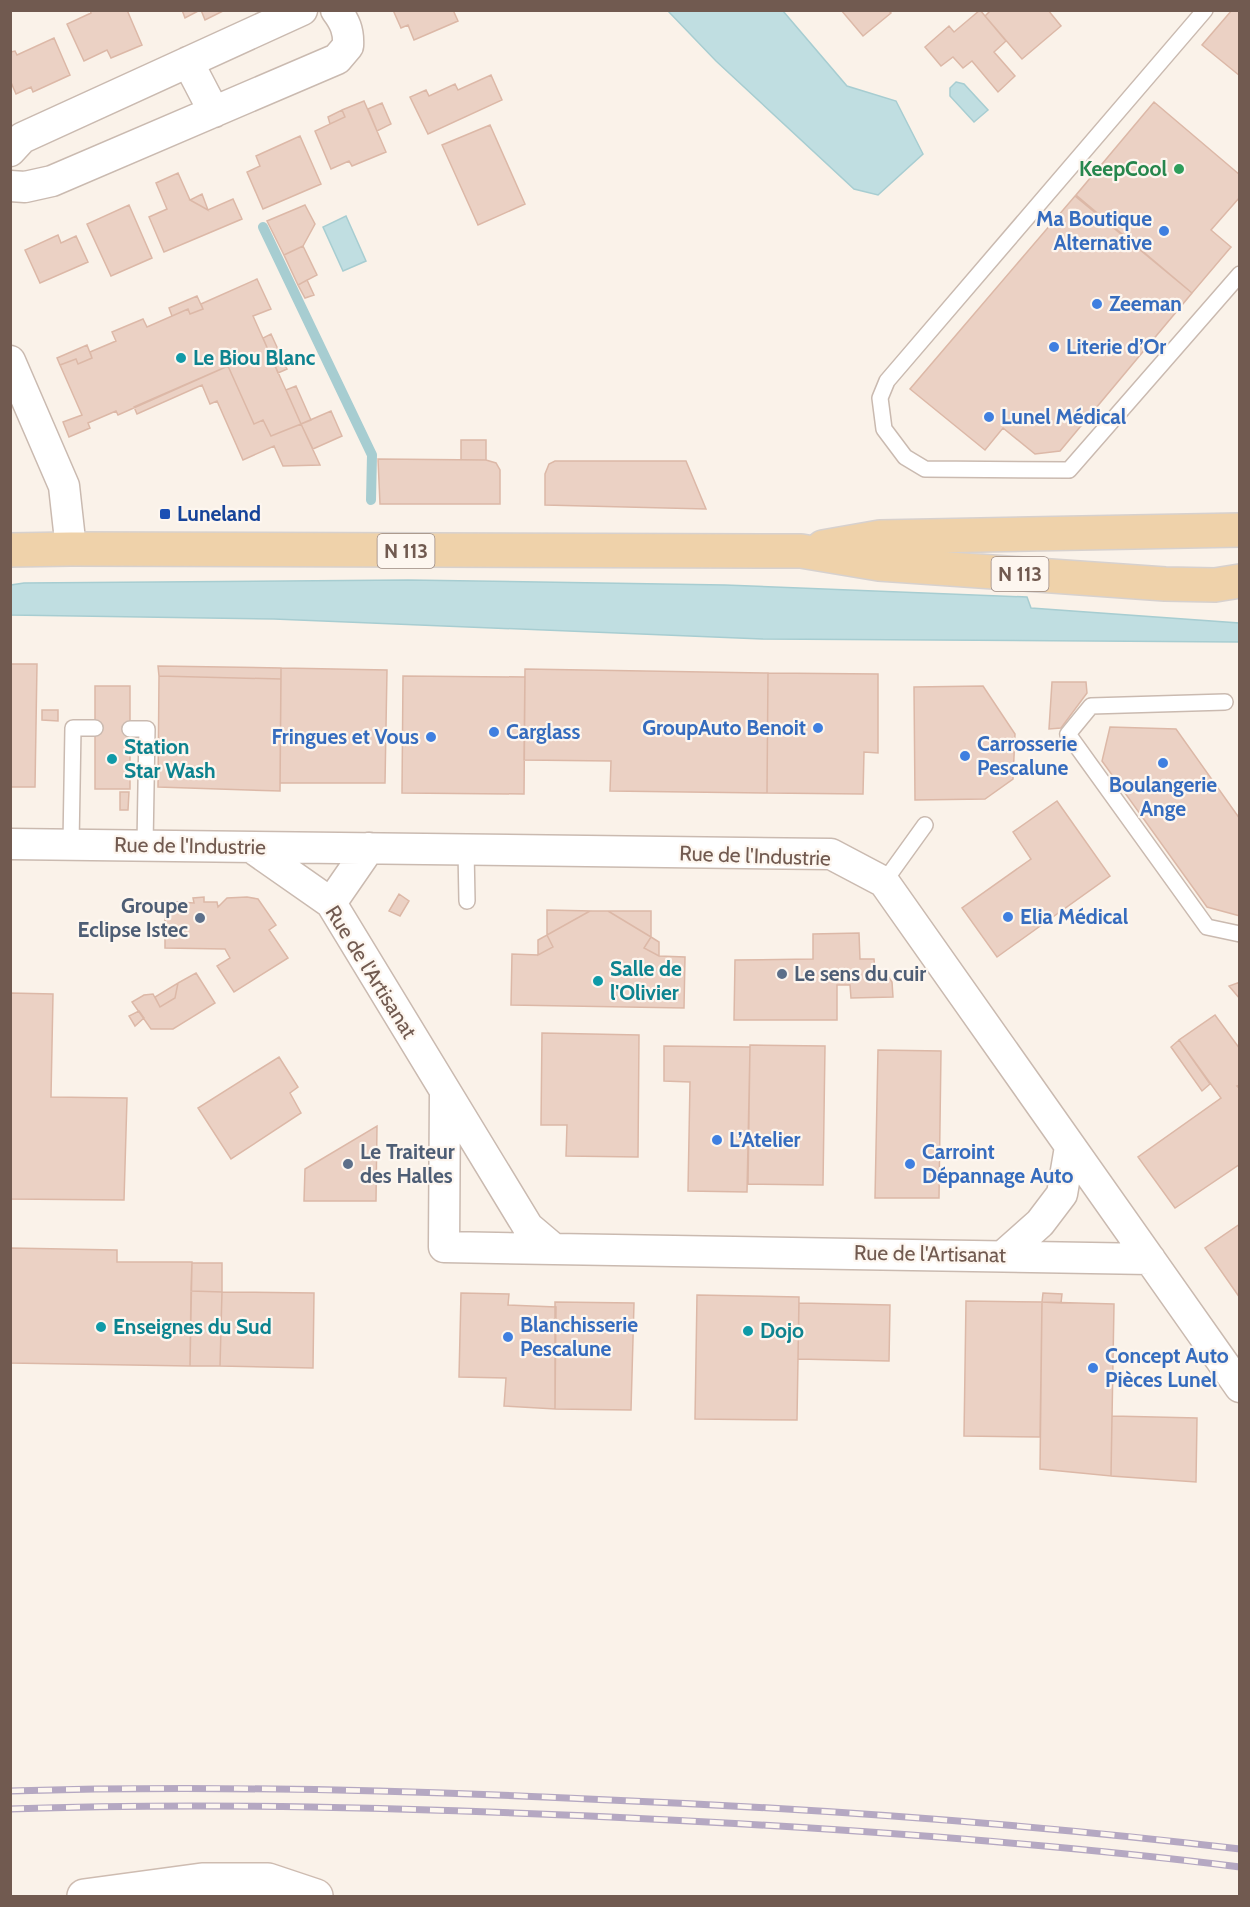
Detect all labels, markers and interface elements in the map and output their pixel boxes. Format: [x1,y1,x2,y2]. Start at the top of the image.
place label: KeepCool [1079,156,1167,181]
marker: KeepCool [1172,162,1186,176]
place label: Ma Boutique Alternative [1036,206,1152,255]
marker: Ma Boutique Alternative [1157,224,1171,238]
place label: Zeeman [1109,291,1182,316]
marker: Zeeman [1090,297,1104,311]
place label: Literie d’Or [1066,334,1166,359]
marker: Literie d’Or [1047,340,1061,354]
place label: Le Biou Blanc [193,345,316,370]
marker: Le Biou Blanc [174,351,188,365]
place label: Lunel Médical [1001,404,1127,429]
marker: Lunel Médical [982,410,996,424]
place label: Luneland [177,501,261,526]
marker: Luneland [158,507,172,521]
road number: N 113 [378,534,434,568]
road number: N 113 [992,557,1048,591]
place label: GroupAuto Benoit [642,715,806,740]
place label: Carglass [506,719,580,744]
marker: GroupAuto Benoit [811,721,825,735]
place label: Fringues et Vous [271,724,419,749]
marker: Carglass [487,725,501,739]
marker: Fringues et Vous [424,730,438,744]
place label: Carrosserie Pescalune [977,731,1077,780]
place label: Station Star Wash [124,734,216,783]
marker: Carrosserie Pescalune [958,749,972,763]
marker: Station Star Wash [105,752,119,766]
marker: Boulangerie Ange [1156,756,1170,770]
place label: Boulangerie Ange [1109,772,1217,821]
street label: Rue de l'Industrie [114,832,266,859]
street label: Rue de l'Industrie [679,840,831,871]
place label: Groupe Eclipse Istec [78,893,188,942]
street label: Rue de l'Artisanat [321,901,422,1043]
place label: Elia Médical [1020,904,1129,929]
marker: Elia Médical [1001,910,1015,924]
marker: Groupe Eclipse Istec [193,911,207,925]
place label: Salle de l'Olivier [610,956,682,1005]
place label: Le sens du cuir [794,961,926,986]
marker: Le sens du cuir [775,967,789,981]
marker: Salle de l'Olivier [591,974,605,988]
place label: L’Atelier [729,1127,801,1152]
marker: L’Atelier [710,1133,724,1147]
place label: Le Traiteur des Halles [360,1139,455,1188]
place label: Carroint Dépannage Auto [922,1139,1074,1188]
marker: Le Traiteur des Halles [341,1157,355,1171]
marker: Carroint Dépannage Auto [903,1157,917,1171]
street label: Rue de l'Artisanat [854,1240,1006,1267]
place label: Blanchisserie Pescalune [520,1312,638,1361]
place label: Enseignes du Sud [113,1314,272,1339]
place label: Dojo [760,1318,804,1343]
marker: Enseignes du Sud [94,1320,108,1334]
marker: Dojo [741,1324,755,1338]
marker: Blanchisserie Pescalune [501,1330,515,1344]
place label: Concept Auto Pièces Lunel [1105,1343,1229,1392]
marker: Concept Auto Pièces Lunel [1086,1361,1100,1375]

